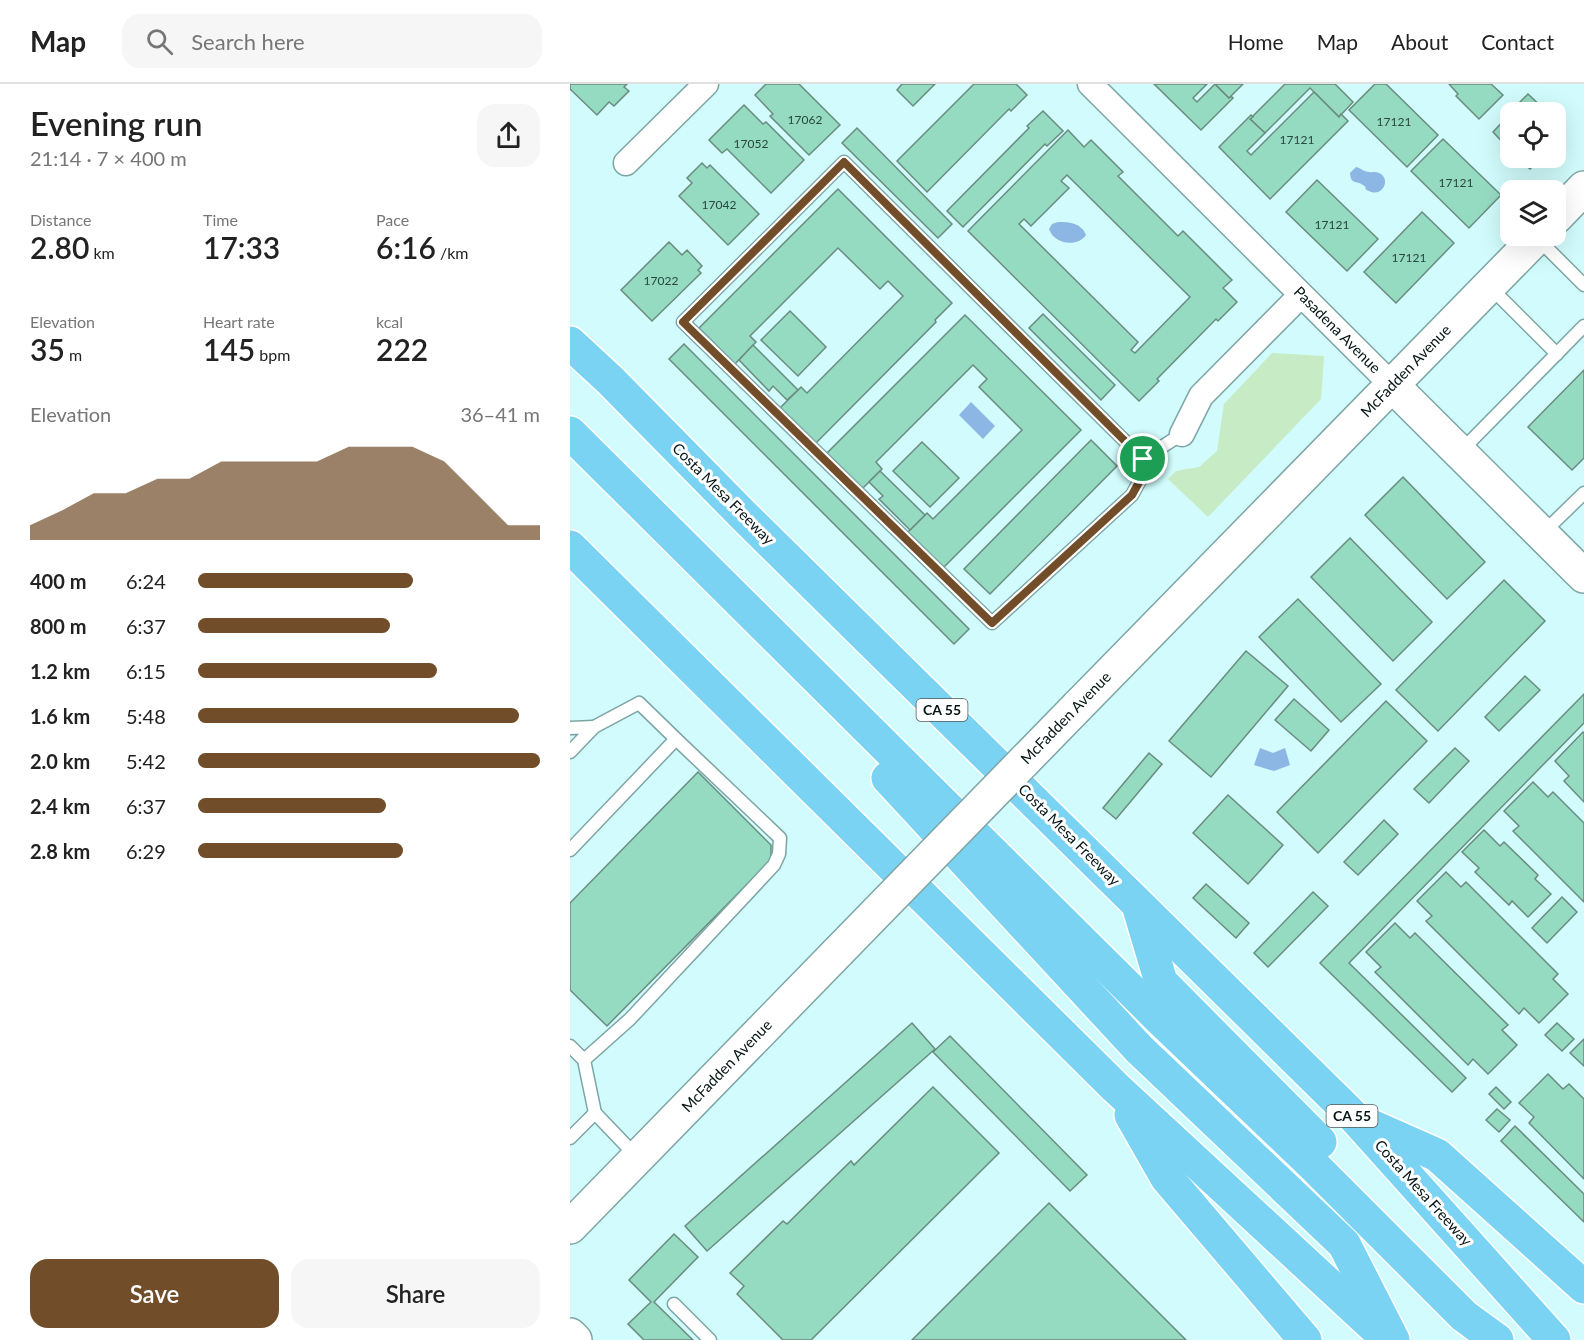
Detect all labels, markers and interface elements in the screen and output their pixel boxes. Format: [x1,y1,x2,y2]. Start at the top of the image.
search box [122,14,542,68]
text: Map [30,24,86,58]
icon: search [143,25,176,58]
text: Search here [191,28,305,55]
text: Home [1228,29,1284,54]
text: Map [1317,29,1358,54]
text: About [1391,29,1448,54]
text: Contact [1481,29,1554,54]
map controls [1500,102,1566,246]
button: locate [1500,102,1566,168]
text: Evening run [30,103,203,143]
button: share [477,104,540,167]
house number: 17062 [788,112,822,127]
house number: 17121 [1377,114,1411,129]
house number: 17121 [1280,132,1314,147]
house number: 17052 [734,136,768,151]
text: 21:14 · 7 × 400 m [30,146,187,170]
house number: 17121 [1439,175,1473,190]
button: layers [1500,180,1566,246]
house number: 17042 [702,197,736,212]
text: Distance [30,210,91,229]
text: Time [203,210,238,229]
text: Pace [376,210,409,229]
house number: 17121 [1315,217,1349,232]
text: 2.80 [30,229,89,265]
text: 17:33 [203,229,280,265]
text: 6:16 [376,229,436,265]
text: km [89,243,115,262]
text: /km [436,243,468,262]
house number: 17121 [1392,250,1426,265]
house number: 17022 [644,273,678,288]
street label: Pasadena Avenue [1291,282,1385,376]
text: Elevation [30,312,95,331]
text: Heart rate [203,312,275,331]
text: kcal [376,312,403,331]
street label: McFadden Avenue [1357,320,1454,420]
text: 35 [30,331,65,367]
text: 145 [203,331,255,367]
text: 222 [376,331,428,367]
text: m [65,345,82,364]
text: bpm [255,345,290,364]
text: Elevation [30,402,111,426]
text: 36–41 m [460,402,540,426]
pin [1117,433,1168,484]
street label: Costa Mesa Freeway [669,439,778,548]
icon: arrive [1126,442,1159,475]
text: 400 m [30,569,86,593]
text: 6:24 [126,569,166,593]
text: 800 m [30,614,86,638]
text: 6:37 [126,614,166,638]
text: 1.2 km [30,659,90,683]
text: 6:15 [126,659,166,683]
street label: McFadden Avenue [1017,667,1114,767]
road number: CA 55 [916,699,968,721]
text: 1.6 km [30,704,90,728]
text: 5:48 [126,704,166,728]
text: 2.0 km [30,749,90,773]
text: 5:42 [126,749,166,773]
street label: Costa Mesa Freeway [1015,780,1124,889]
text: 2.4 km [30,794,90,818]
text: 6:37 [126,794,166,818]
text: 2.8 km [30,839,90,863]
text: 6:29 [126,839,166,863]
street label: McFadden Avenue [678,1015,775,1115]
road number: CA 55 [1326,1105,1378,1127]
street label: Costa Mesa Freeway [1371,1136,1476,1249]
button: Save [30,1259,279,1328]
button: Share [291,1259,540,1328]

